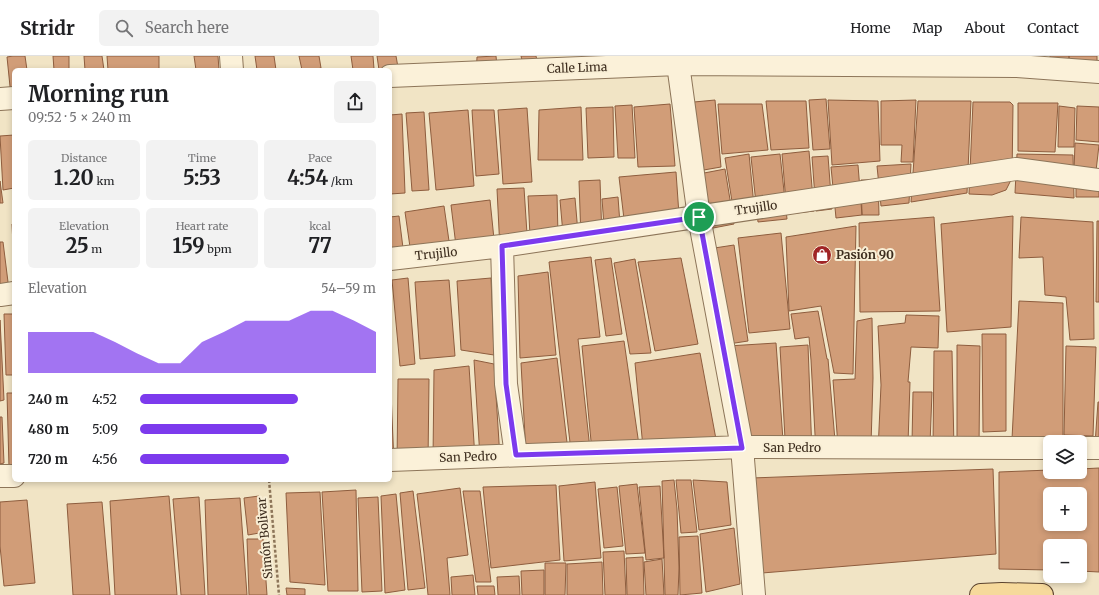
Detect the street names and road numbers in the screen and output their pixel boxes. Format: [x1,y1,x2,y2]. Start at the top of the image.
street label: Calle Lima [546,59,608,76]
street label: Trujillo [734,197,778,218]
street label: Trujillo [414,244,458,263]
street label: San Pedro [763,440,821,455]
street label: San Pedro [439,448,497,465]
street label: Simón Bolivar [253,496,276,579]

